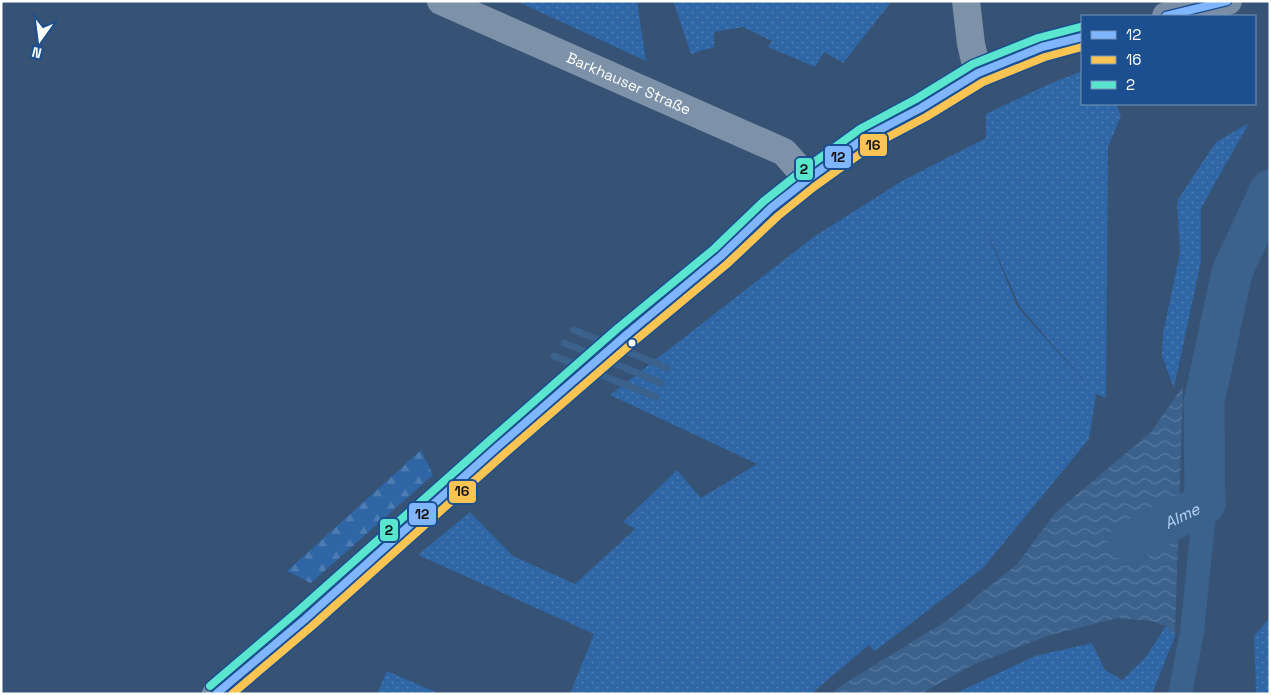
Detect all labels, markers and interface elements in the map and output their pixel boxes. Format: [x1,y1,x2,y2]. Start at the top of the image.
north arrow [15,15,65,65]
legend [1081,15,1256,105]
text: 12 [1126,25,1141,44]
text: N [30,43,44,62]
street label: Barkhauser Straße [564,47,694,119]
text: 16 [1126,50,1141,69]
text: 2 [1126,75,1135,94]
line badge: 16 [859,133,888,157]
text: 16 [866,136,881,154]
line badge: 12 [824,145,852,169]
text: 12 [831,148,845,166]
line badge: 2 [795,157,814,181]
text: 2 [800,160,808,178]
unlabelled marker [627,338,637,348]
line badge: 16 [448,480,477,504]
text: 16 [455,482,470,500]
water label: Alme [1161,498,1204,534]
line badge: 12 [408,502,437,526]
text: 12 [415,505,429,523]
line badge: 2 [379,518,399,542]
text: 2 [385,521,393,539]

